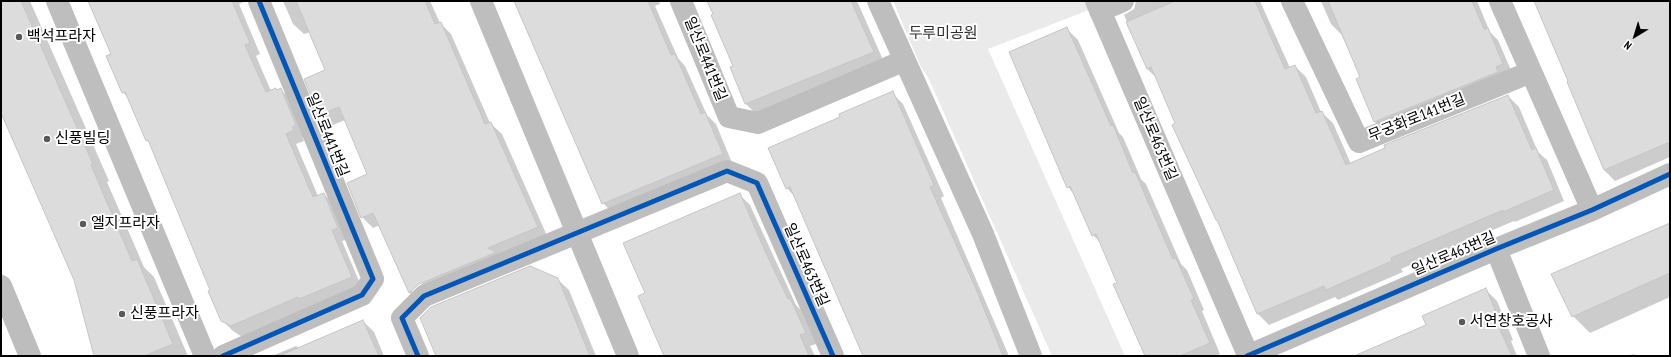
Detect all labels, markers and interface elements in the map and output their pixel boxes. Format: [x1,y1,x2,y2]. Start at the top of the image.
street label: 일산로441번길 [680,14,730,104]
north arrow [1615,16,1655,56]
park label: 두루미공원 [909,25,977,43]
place label: 백석프라자 [27,28,96,46]
marker: 백석프라자 [14,32,24,42]
text: N [1621,38,1634,53]
street label: 일산로441번길 [302,90,352,180]
street label: 무궁화로141번길 [1366,90,1468,146]
street label: 일산로463번길 [1129,94,1181,184]
place label: 신풍빌딩 [55,130,110,148]
marker: 신풍빌딩 [42,134,52,144]
place label: 엘지프라자 [91,215,160,233]
marker: 엘지프라자 [78,219,88,229]
street label: 일산로463번길 [780,221,832,309]
street label: 일산로463번길 [1409,228,1499,280]
place label: 신풍프라자 [130,305,199,323]
marker: 신풍프라자 [117,309,127,319]
place label: 서연창호공사 [1470,313,1553,331]
marker: 서연창호공사 [1457,317,1467,327]

